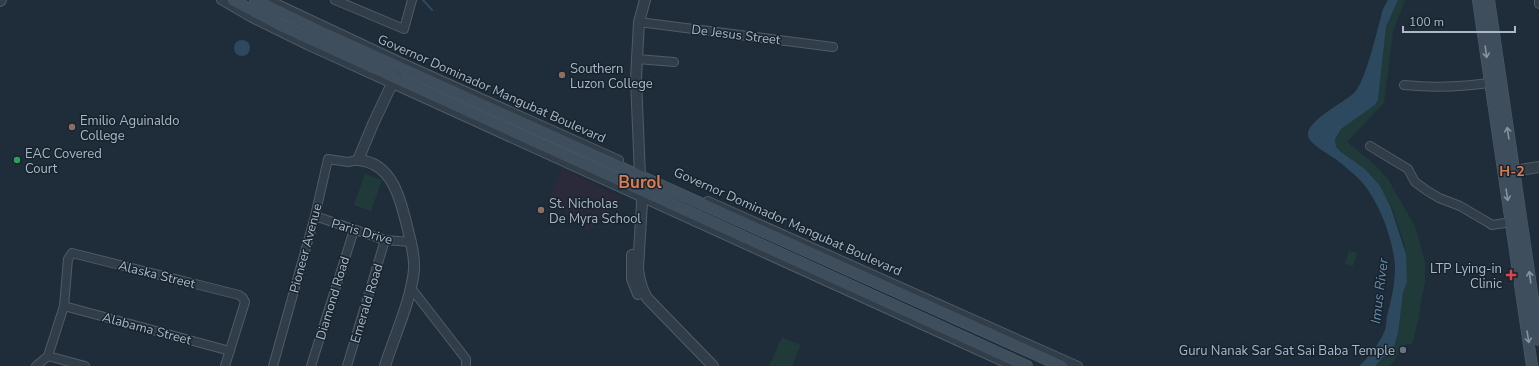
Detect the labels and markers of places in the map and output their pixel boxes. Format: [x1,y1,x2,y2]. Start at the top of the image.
place label: Southern Luzon College [570,60,653,93]
marker: Southern Luzon College [557,70,567,80]
place label: Emilio Aguinaldo College [80,112,179,145]
marker: Emilio Aguinaldo College [67,122,77,132]
place label: EAC Covered Court [25,145,102,178]
marker: EAC Covered Court [12,155,22,165]
place label: St. Nicholas De Myra School [549,195,641,228]
marker: St. Nicholas De Myra School [536,205,546,215]
place label: LTP Lying-in Clinic [1430,260,1502,293]
marker: LTP Lying-in Clinic [1505,269,1517,281]
place label: Guru Nanak Sar Sat Sai Baba Temple [1179,342,1395,360]
marker: Guru Nanak Sar Sat Sai Baba Temple [1398,345,1408,355]

